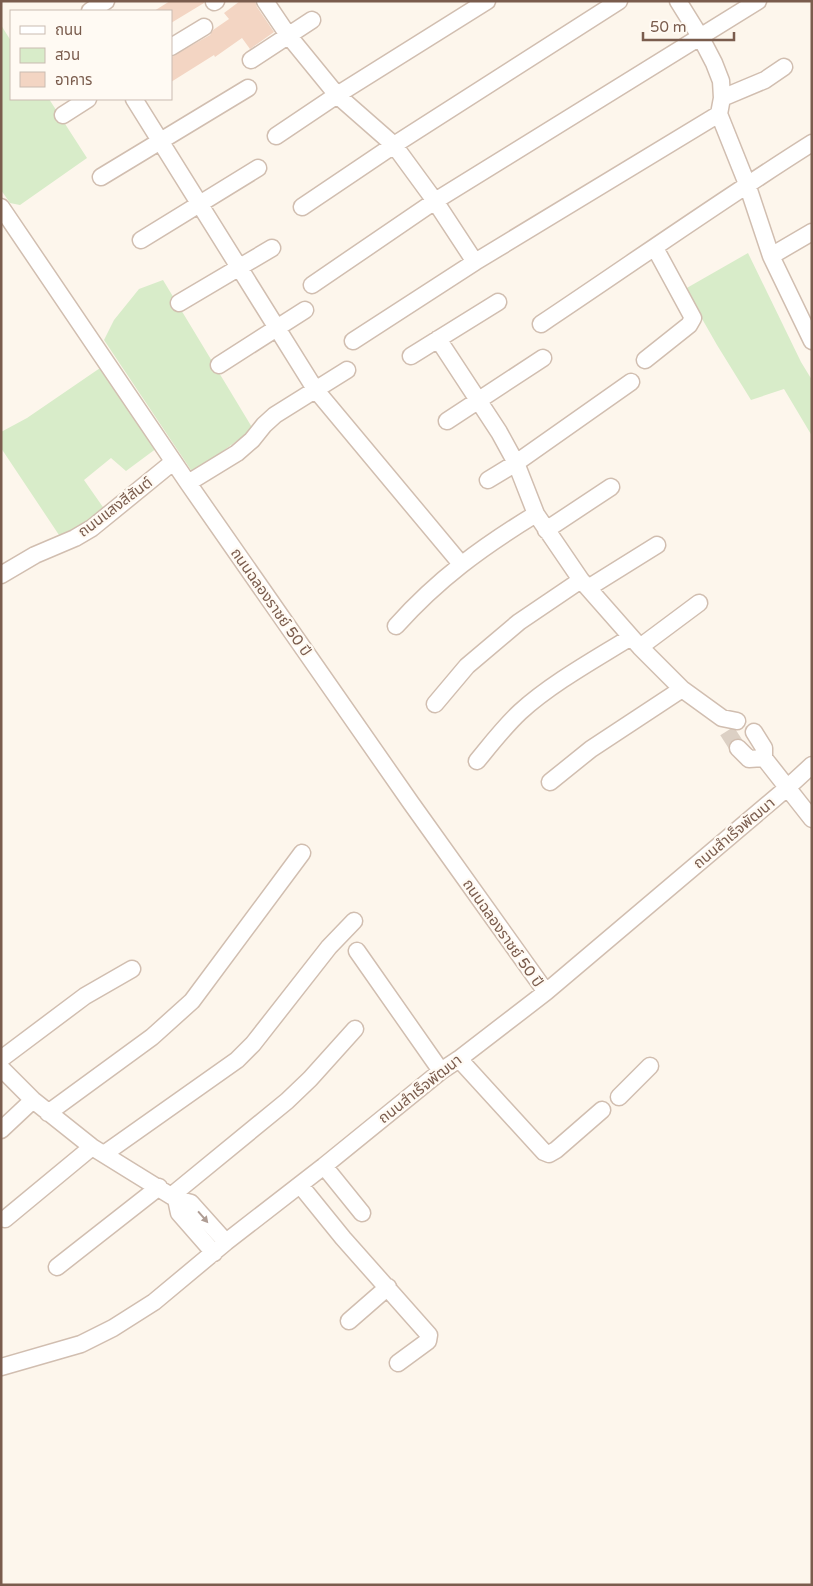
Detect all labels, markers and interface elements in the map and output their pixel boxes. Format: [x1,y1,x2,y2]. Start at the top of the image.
legend [10,10,172,100]
scale bar [643,10,734,42]
text: 50 m [650,18,687,36]
text: ถนน [55,21,82,39]
text: สวน [55,46,80,64]
text: อาคาร [55,71,92,89]
street label: ถนนแสงสีสันต์ [74,473,156,541]
street label: ถนนฉลองราชย์ 50 ปี [227,544,315,660]
street label: ถนนสำเร็จพัฒนา [690,794,778,872]
street label: ถนนฉลองราชย์ 50 ปี [459,875,547,991]
street label: ถนนสำเร็จพัฒนา [375,1051,465,1127]
one-way arrow [198,1210,209,1223]

